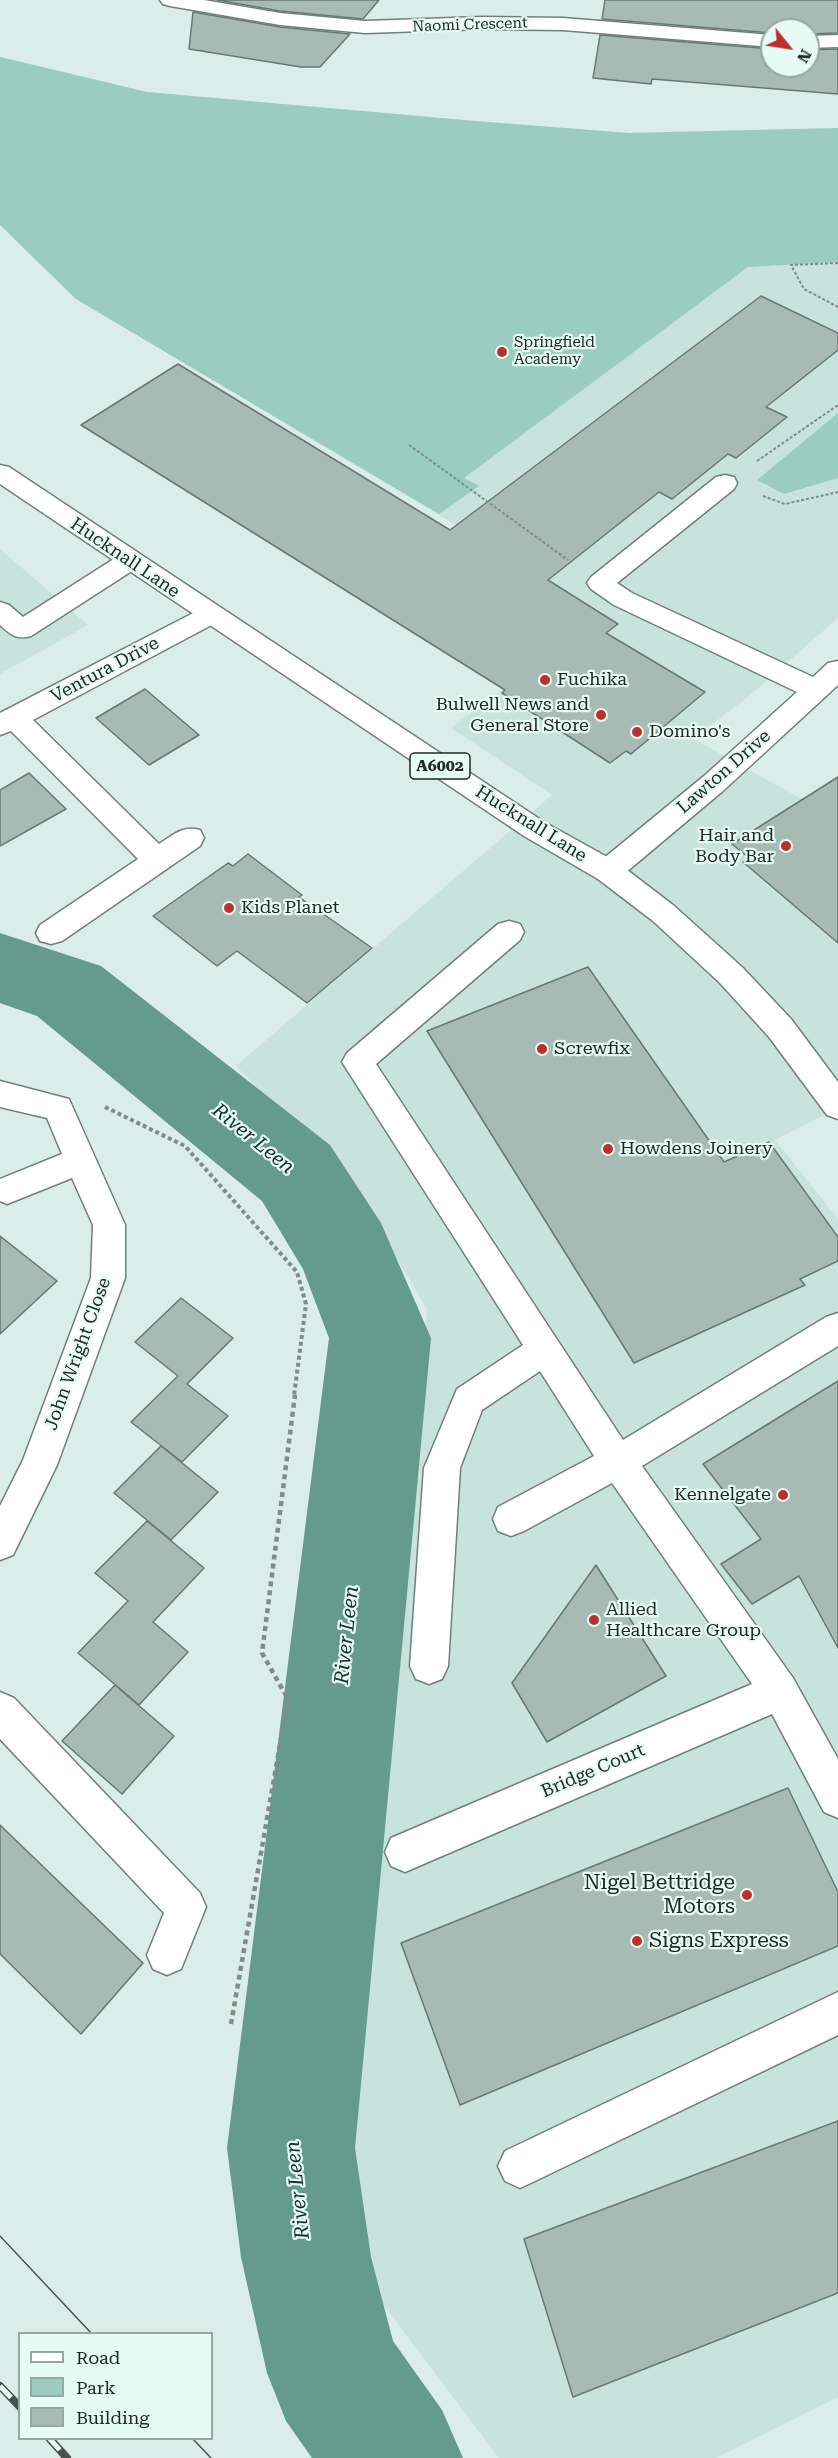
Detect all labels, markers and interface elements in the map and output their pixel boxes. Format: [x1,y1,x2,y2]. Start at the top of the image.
street label: Naomi Crescent [412,14,528,36]
north arrow [760,18,820,78]
text: N [793,46,816,66]
place label: Springfield Academy [514,334,595,369]
marker: Springfield Academy [495,345,509,359]
street label: Hucknall Lane [66,513,184,603]
street label: Ventura Drive [47,632,163,708]
place label: Fuchika [557,669,627,691]
marker: Fuchika [538,673,552,687]
place label: Bulwell News and General Store [436,694,589,736]
marker: Bulwell News and General Store [594,708,608,722]
place label: Domino's [649,721,730,743]
marker: Domino's [630,725,644,739]
street label: Lawton Drive [673,726,775,818]
road number: A6002 [410,753,470,779]
street label: Hucknall Lane [471,781,591,867]
place label: Hair and Body Bar [695,825,774,868]
marker: Hair and Body Bar [779,839,793,853]
place label: Kids Planet [241,897,339,919]
marker: Kids Planet [222,901,236,915]
place label: Screwfix [554,1038,630,1060]
marker: Screwfix [535,1042,549,1056]
water label: River Leen [207,1099,299,1179]
place label: Howdens Joinery [620,1138,773,1160]
marker: Howdens Joinery [601,1142,615,1156]
street label: John Wright Close [40,1275,116,1433]
place label: Kennelgate [674,1484,771,1506]
marker: Kennelgate [776,1488,790,1502]
water label: River Leen [330,1585,364,1685]
place label: Allied Healthcare Group [606,1599,761,1642]
marker: Allied Healthcare Group [587,1613,601,1627]
street label: Bridge Court [538,1739,648,1803]
place label: Nigel Bettridge Motors [584,1870,735,1920]
marker: Nigel Bettridge Motors [740,1888,754,1902]
place label: Signs Express [649,1928,789,1954]
marker: Signs Express [630,1934,644,1948]
water label: River Leen [281,2140,315,2240]
legend [18,2332,213,2440]
text: Road [76,2347,120,2368]
text: Park [76,2377,116,2398]
text: Building [76,2407,150,2428]

